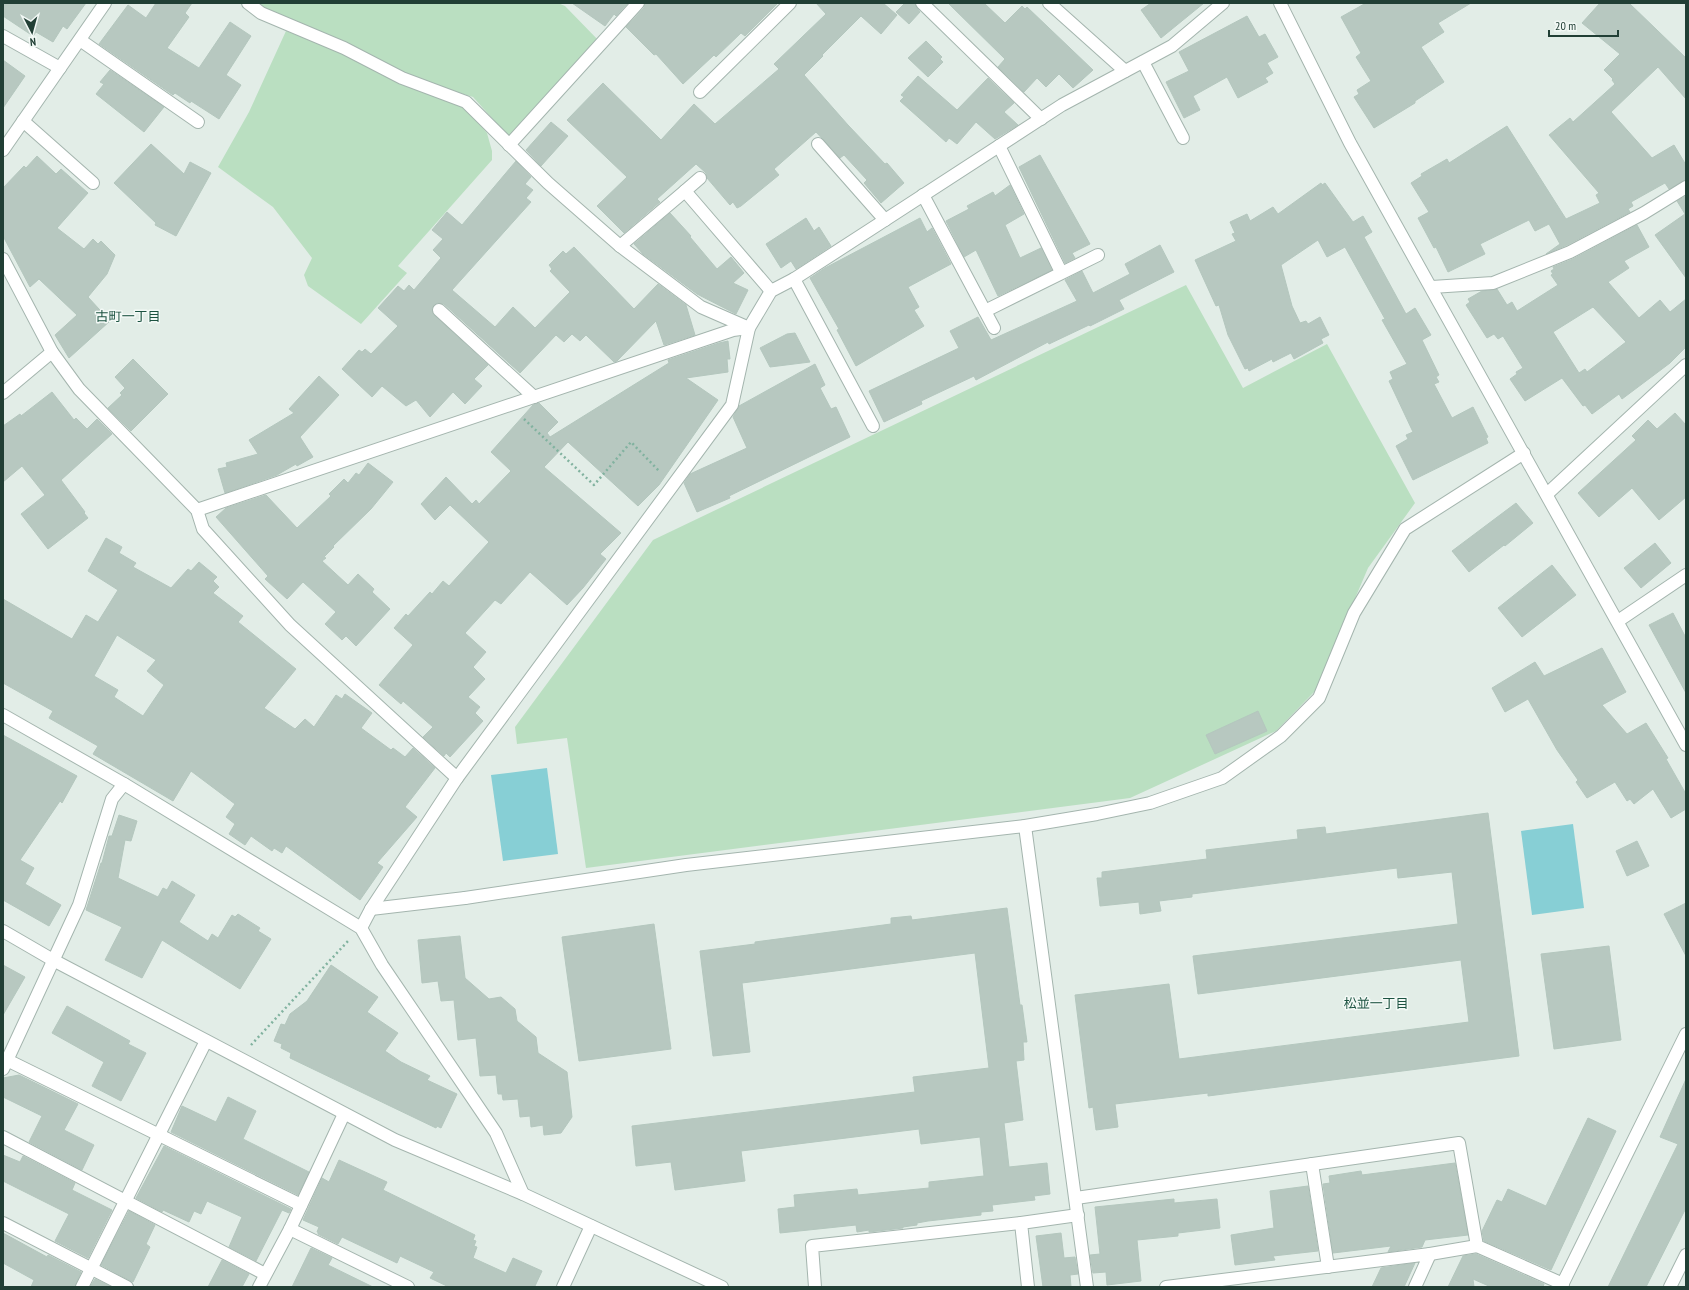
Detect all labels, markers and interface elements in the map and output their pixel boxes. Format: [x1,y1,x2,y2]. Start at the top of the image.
north arrow [12,12,52,52]
scale bar [1549,12,1618,38]
text: 20 m [1555,18,1576,33]
text: N [29,35,37,49]
district label: 古町一丁目 [95,308,161,325]
district label: 松並一丁目 [1343,995,1409,1012]

